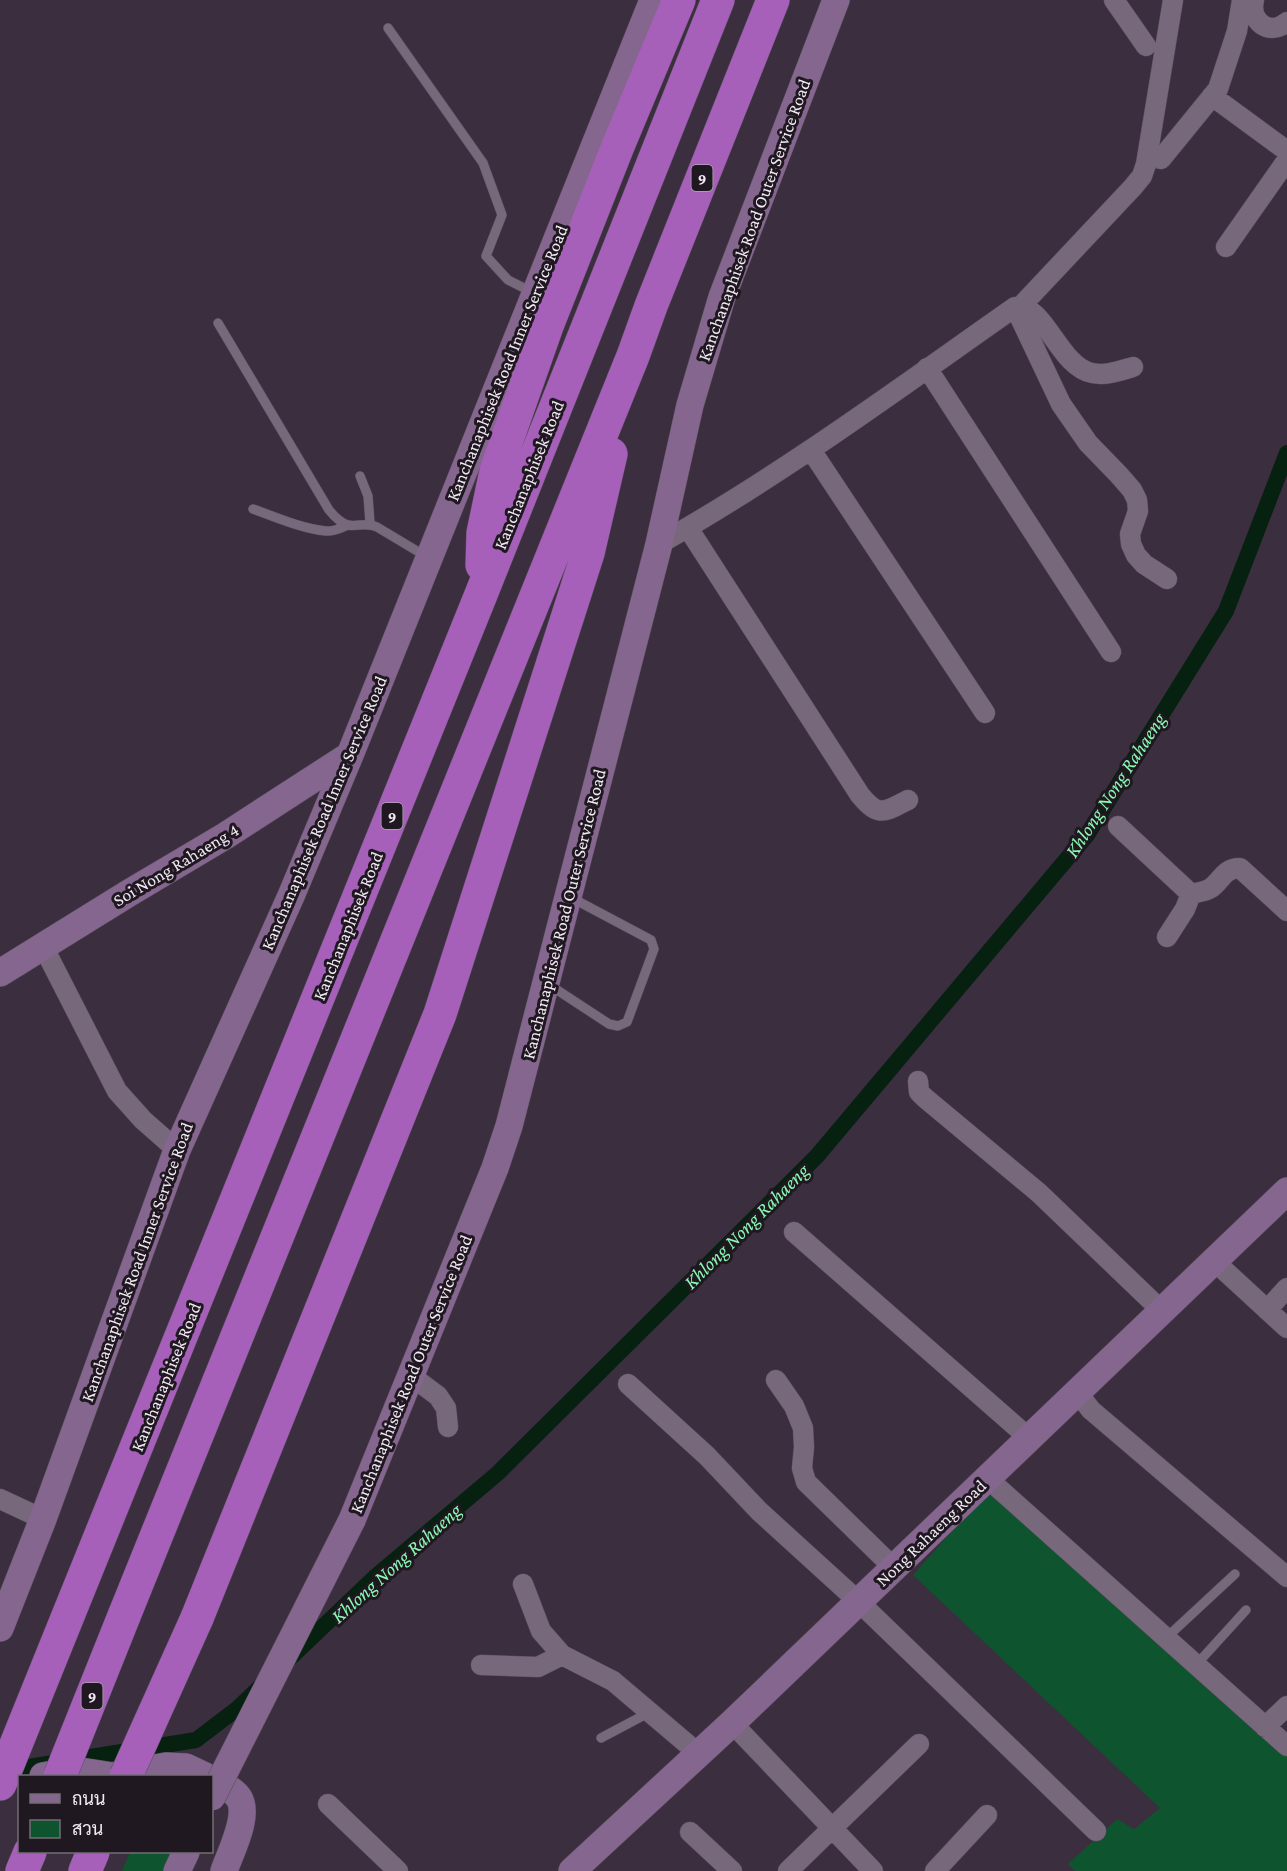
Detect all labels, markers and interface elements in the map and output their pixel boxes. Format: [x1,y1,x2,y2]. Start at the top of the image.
street label: Kanchanaphisek Road Outer Service Road [694,76,815,364]
road number: 9 [692,165,712,191]
street label: Kanchanaphisek Road Inner Service Road [442,222,572,504]
street label: Kanchanaphisek Road [489,397,569,553]
street label: Kanchanaphisek Road Inner Service Road [256,673,392,953]
water label: Khlong Nong Rahaeng [1060,708,1171,862]
street label: Kanchanaphisek Road Outer Service Road [518,766,610,1061]
road number: 9 [382,803,402,829]
street label: Soi Nong Rahaeng 4 [110,820,242,910]
street label: Kanchanaphisek Road [308,848,388,1004]
street label: Kanchanaphisek Road Inner Service Road [76,1119,198,1405]
water label: Khlong Nong Rahaeng [679,1158,815,1294]
street label: Kanchanaphisek Road Outer Service Road [346,1231,476,1516]
street label: Kanchanaphisek Road [126,1299,206,1455]
street label: Nong Rahaeng Road [872,1475,990,1590]
water label: Khlong Nong Rahaeng [326,1498,467,1628]
road number: 9 [82,1683,103,1709]
legend [18,1775,213,1853]
text: ถนน [72,1789,105,1809]
text: สวน [72,1819,103,1839]

